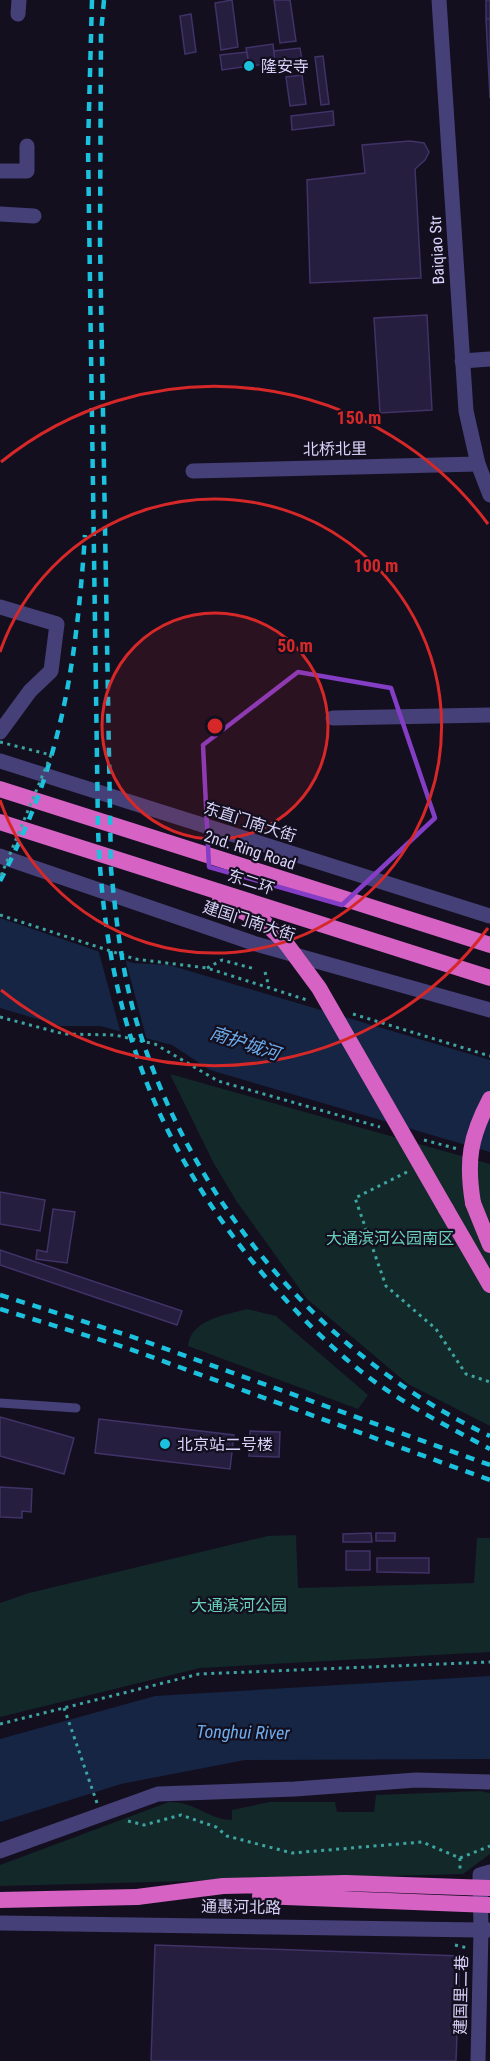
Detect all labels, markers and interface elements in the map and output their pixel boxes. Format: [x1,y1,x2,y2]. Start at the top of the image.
place label: 隆安寺 [261,57,309,76]
marker: 隆安寺 [242,59,256,73]
street label: Baiqiao Str [426,215,448,285]
text: 150 m [337,407,381,428]
street label: 北桥北里 [303,439,367,459]
text: 100 m [354,555,398,576]
text: 50 m [277,635,313,656]
centre of rings [205,716,225,736]
street label: 东直门南大街 [201,798,299,846]
street label: 2nd. Ring Road [202,826,298,874]
street label: 东二环 [225,866,277,898]
street label: 建国门南大街 [200,897,298,945]
water label: 南护城河 [208,1022,285,1065]
park label: 大通滨河公园南区 [326,1229,454,1248]
place label: 北京站二号楼 [177,1435,273,1454]
marker: 北京站二号楼 [158,1437,172,1451]
park label: 大通滨河公园 [191,1596,287,1615]
water label: Tonghui River [196,1721,290,1743]
street label: 通惠河北路 [201,1897,281,1917]
street label: 建国里二巷 [451,1955,471,2035]

